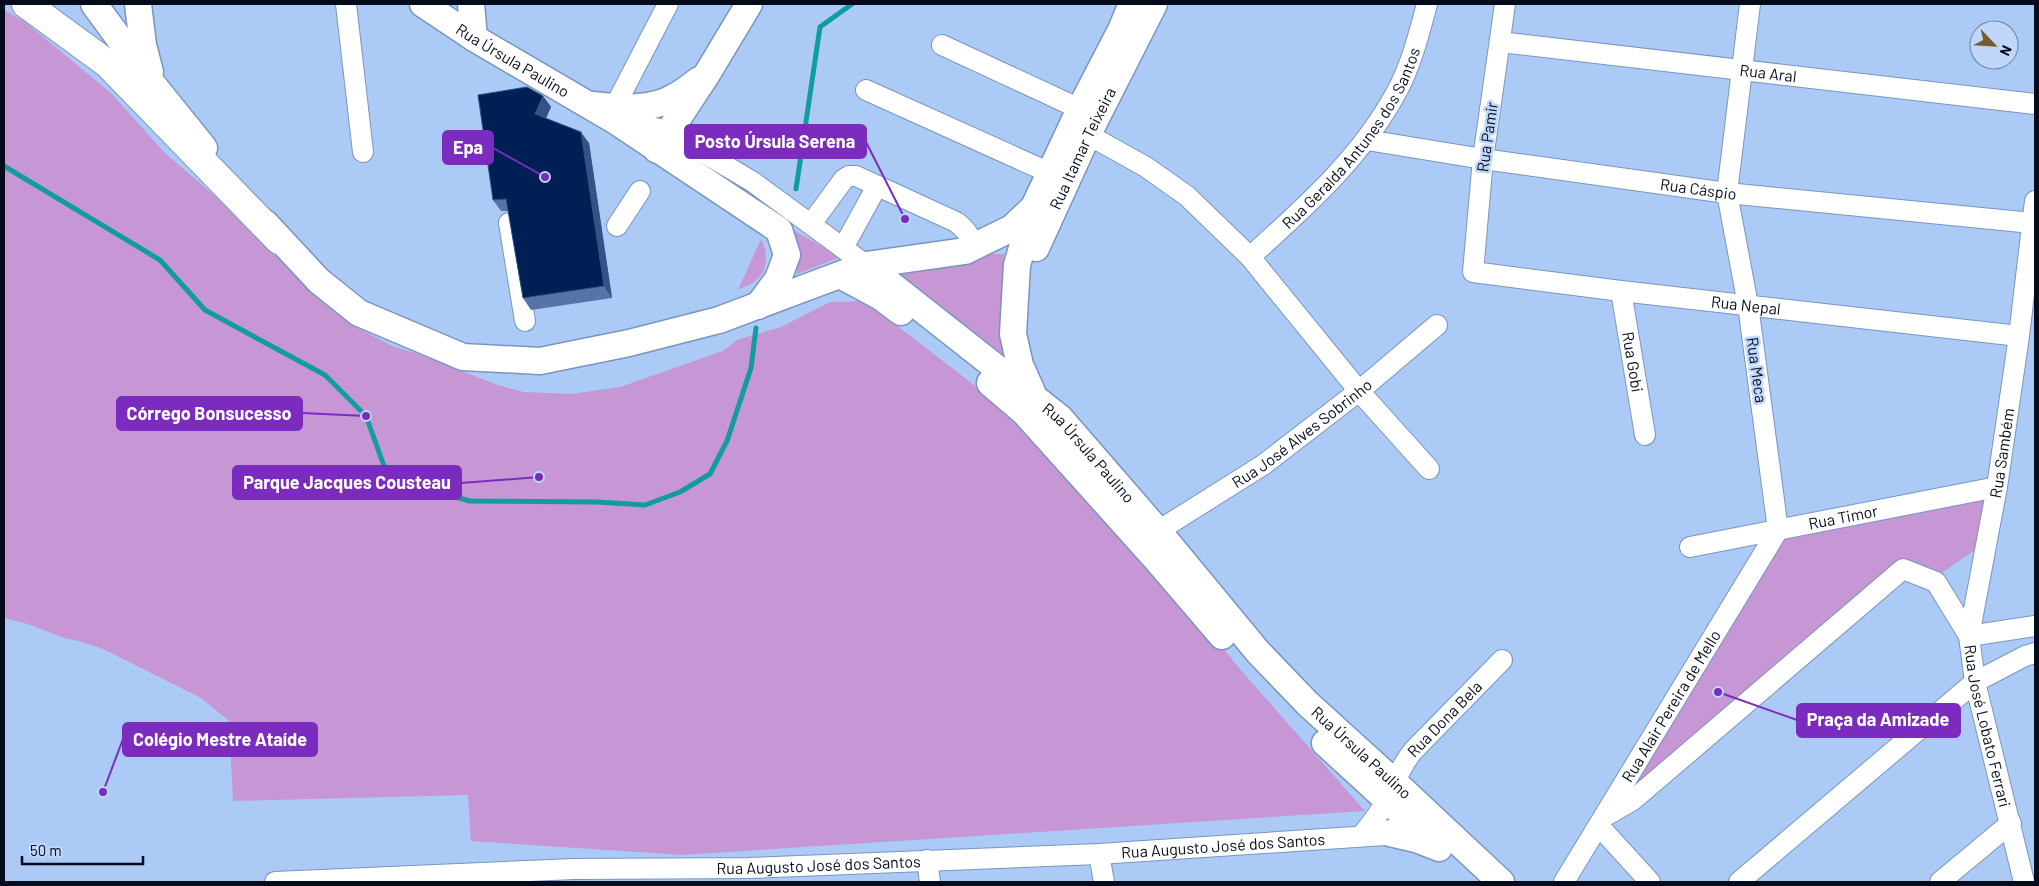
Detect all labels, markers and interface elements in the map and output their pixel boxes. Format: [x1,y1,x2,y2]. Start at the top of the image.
street label: Rua Úrsula Paulino [453,19,573,101]
north arrow [1969,20,2019,70]
text: N [1997,43,2016,59]
street label: Rua Geralda Antunes dos Santos [1278,45,1423,232]
street label: Rua Aral [1739,60,1798,85]
street label: Rua Itamar Teixeira [1045,84,1119,212]
street label: Rua Pamir [1472,101,1501,173]
callout: Posto Úrsula Serena [685,125,866,158]
text: Posto Úrsula Serena [695,130,855,152]
callout: Epa [443,131,493,164]
text: Epa [453,136,483,158]
street label: Rua Cáspio [1659,174,1737,203]
street label: Rua Nepal [1710,291,1782,318]
street label: Rua Gobi [1619,330,1648,394]
street label: Rua Meca [1743,336,1772,404]
street label: Rua José Alves Sobrinho [1228,375,1375,491]
callout: Córrego Bonsucesso [117,397,302,430]
street label: Rua Úrsula Paulino [1039,398,1139,506]
text: Córrego Bonsucesso [127,402,291,424]
street label: Rua Sambém [1985,407,2017,500]
callout: Parque Jacques Cousteau [233,466,461,499]
text: Parque Jacques Cousteau [243,471,451,493]
street label: Rua Timor [1807,500,1880,533]
street label: Rua Alair Pereira de Mello [1617,626,1724,785]
street label: Rua José Lobato Ferrari [1961,643,2015,809]
street label: Rua Dona Bela [1403,677,1485,761]
street label: Rua Úrsula Paulino [1308,702,1416,802]
callout: Praça da Amizade [1797,704,1960,737]
text: Praça da Amizade [1807,708,1949,730]
callout: Colégio Mestre Ataíde [123,723,317,756]
text: Colégio Mestre Ataíde [133,728,307,750]
street label: Rua Augusto José dos Santos [1121,829,1326,862]
scale bar [22,834,144,866]
text: 50 m [30,841,62,859]
street label: Rua Augusto José dos Santos [716,851,921,877]

